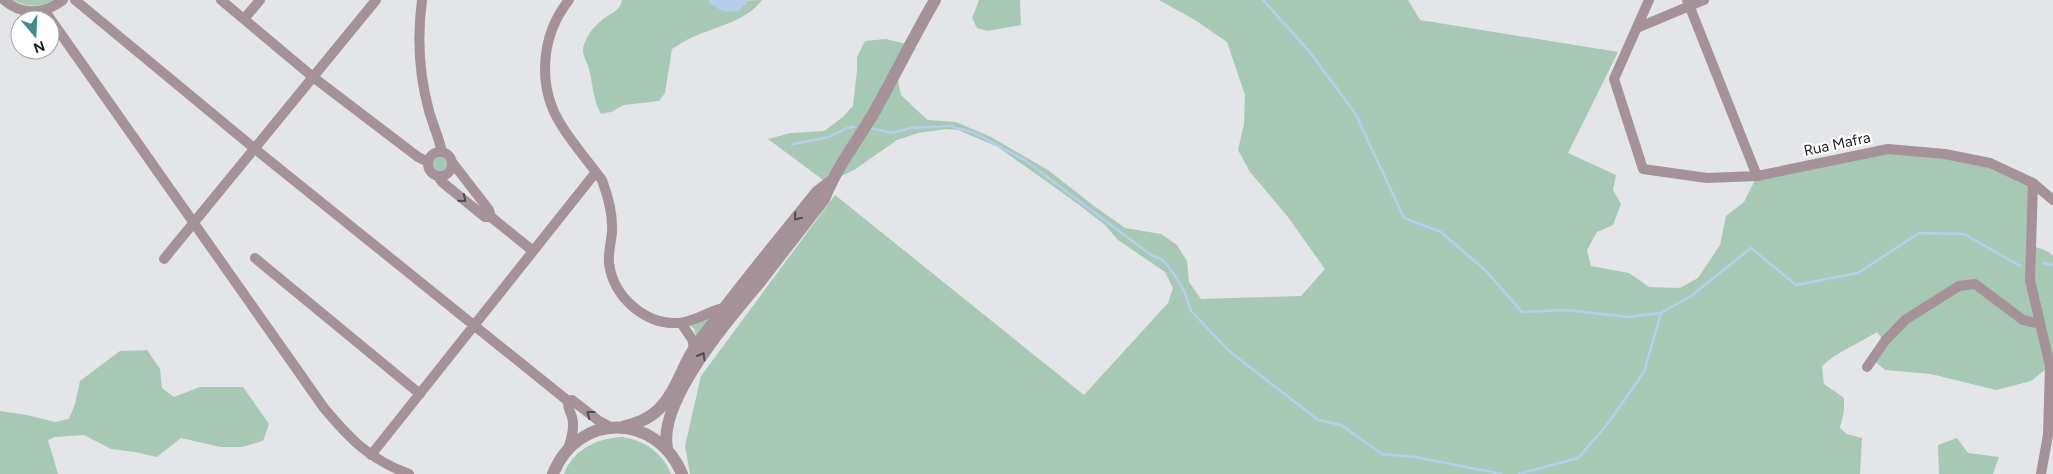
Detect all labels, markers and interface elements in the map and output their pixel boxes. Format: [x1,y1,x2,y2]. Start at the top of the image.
north arrow [10,10,60,60]
text: N [31,37,47,57]
street label: Rua Mafra [1802,128,1872,160]
one-way arrow [457,194,466,202]
one-way arrow [794,211,802,220]
one-way arrow [696,353,706,362]
one-way arrow [587,411,596,419]

